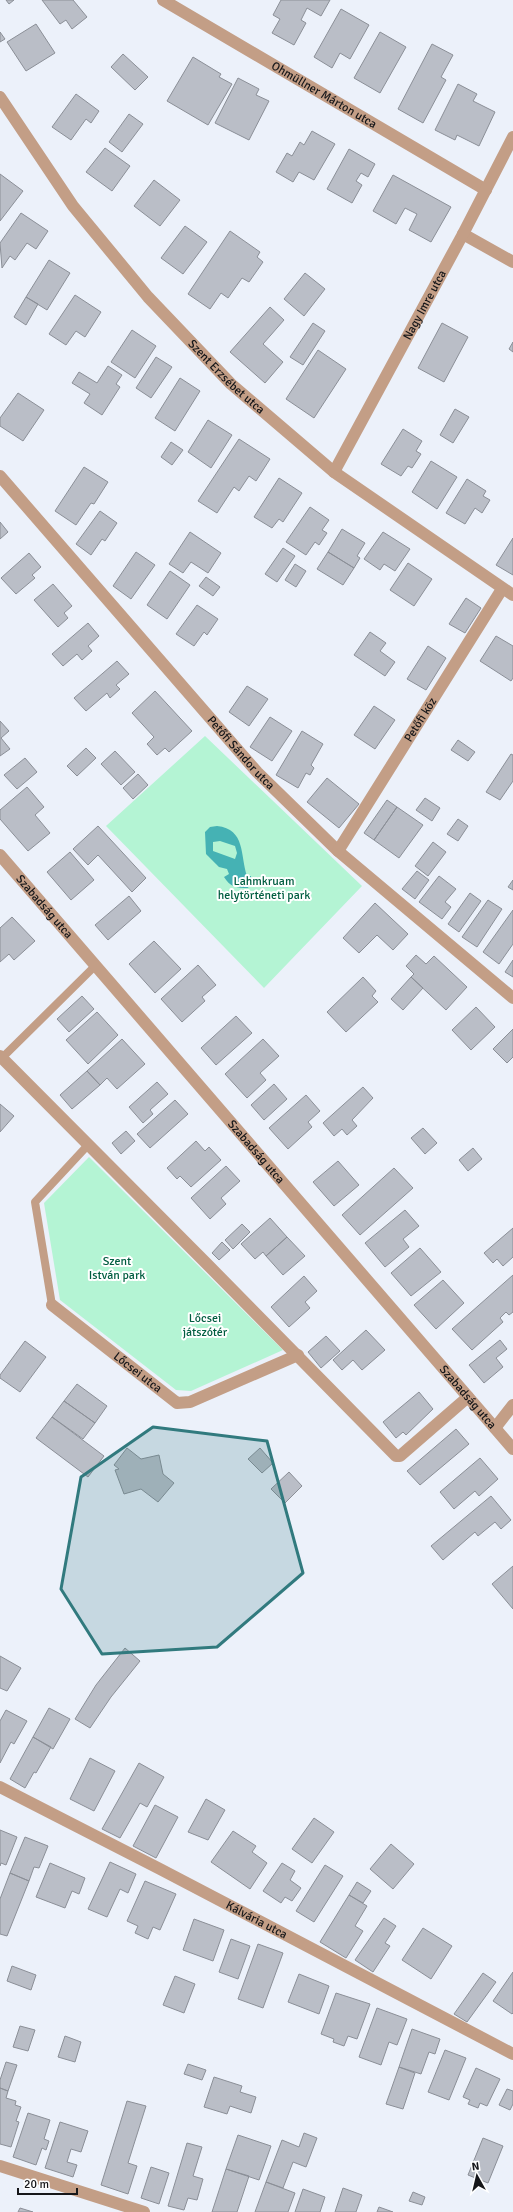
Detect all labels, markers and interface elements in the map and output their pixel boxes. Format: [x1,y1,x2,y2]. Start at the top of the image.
street label: Ohmüllner Márton utca [269,58,380,132]
street label: Nagy Imre utca [400,267,450,342]
street label: Szent Erzsébet utca [185,336,268,417]
street label: Petőfi köz [401,695,440,745]
street label: Petőfi Sándor utca [204,713,278,793]
street label: Szabadság utca [13,871,76,941]
park label: Lahmkruam helytörténeti park [218,874,310,903]
street label: Szabadság utca [225,1117,288,1187]
park label: Szent István park [89,1254,145,1283]
park label: Lőcsei játszótér [183,1311,228,1340]
street label: Lőcsei utca [111,1349,165,1396]
street label: Szabadság utca [436,1362,500,1432]
street label: Kálvária utca [223,1897,290,1942]
north arrow [457,2156,497,2196]
text: N [471,2160,480,2174]
scale bar [18,2170,77,2196]
text: 20 m [24,2177,49,2192]

